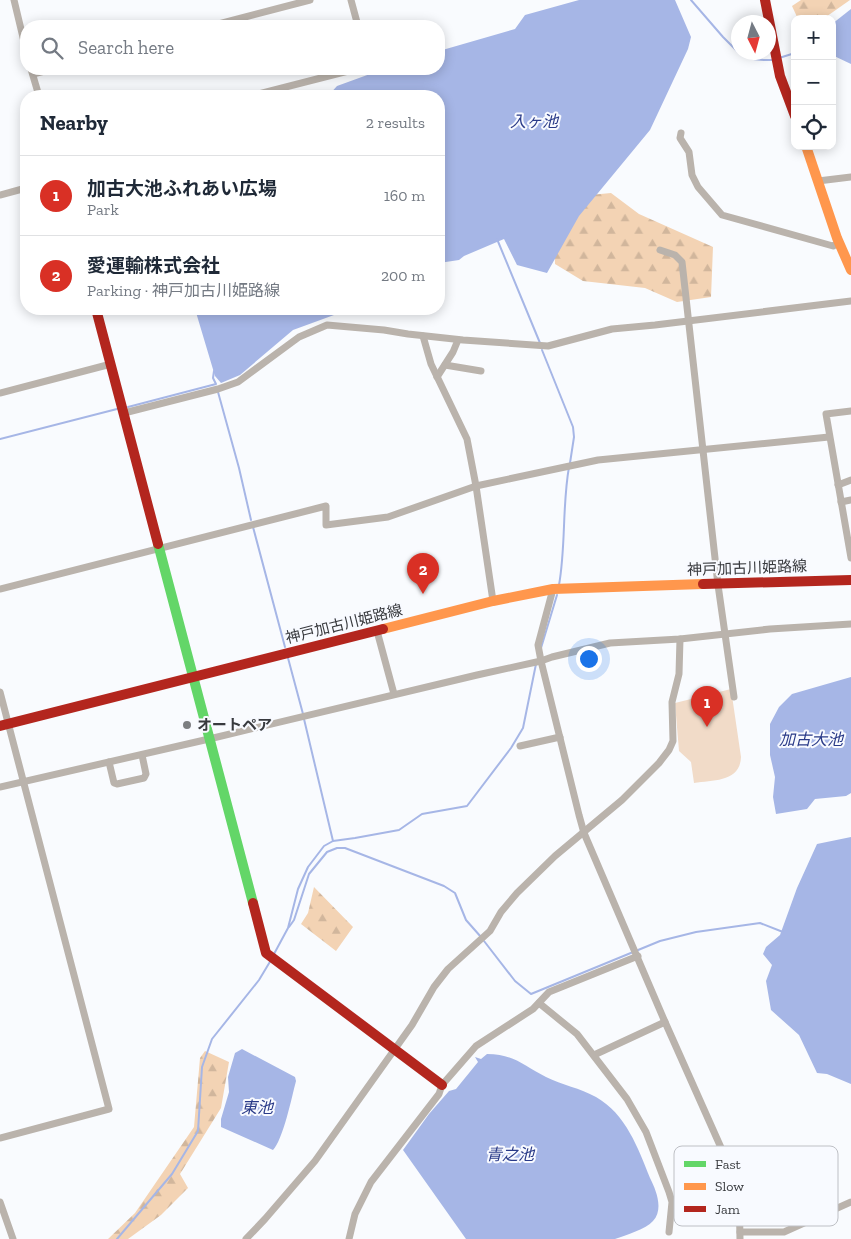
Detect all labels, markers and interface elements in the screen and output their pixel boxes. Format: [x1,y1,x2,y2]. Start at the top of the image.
north arrow [731,15,776,60]
map controls [791,15,836,150]
button: + [791,15,836,60]
search box [20,20,445,75]
icon: search [38,34,66,62]
text: Search here [78,36,174,59]
button: − [791,60,836,105]
button: locate [791,105,836,150]
text: Nearby [40,110,108,135]
water label: 入ヶ池 [510,112,560,131]
text: 2 results [366,113,425,132]
text: 加古大池ふれあい広場 [87,177,277,200]
text: 1 [53,186,59,205]
text: 160 m [384,186,425,205]
text: Park [87,200,119,219]
text: 愛運輸株式会社 [87,254,220,277]
text: 2 [52,266,60,285]
text: 200 m [381,266,425,285]
text: Parking · 神戸加古川姫路線 [87,281,280,300]
pin: 2 [407,553,439,594]
street label: 神戸加古川姫路線 [687,557,807,579]
street label: 神戸加古川姫路線 [284,601,404,647]
your location [576,646,602,672]
pin: 1 [691,686,723,727]
place label: オートペア [197,716,272,734]
marker: オートペア [181,719,193,731]
water label: 加古大池 [779,730,845,749]
water label: 東池 [241,1098,275,1117]
water label: 青之池 [486,1145,536,1164]
legend [674,1146,838,1226]
text: Fast [715,1156,742,1173]
text: Slow [715,1178,744,1195]
text: Jam [715,1201,740,1218]

